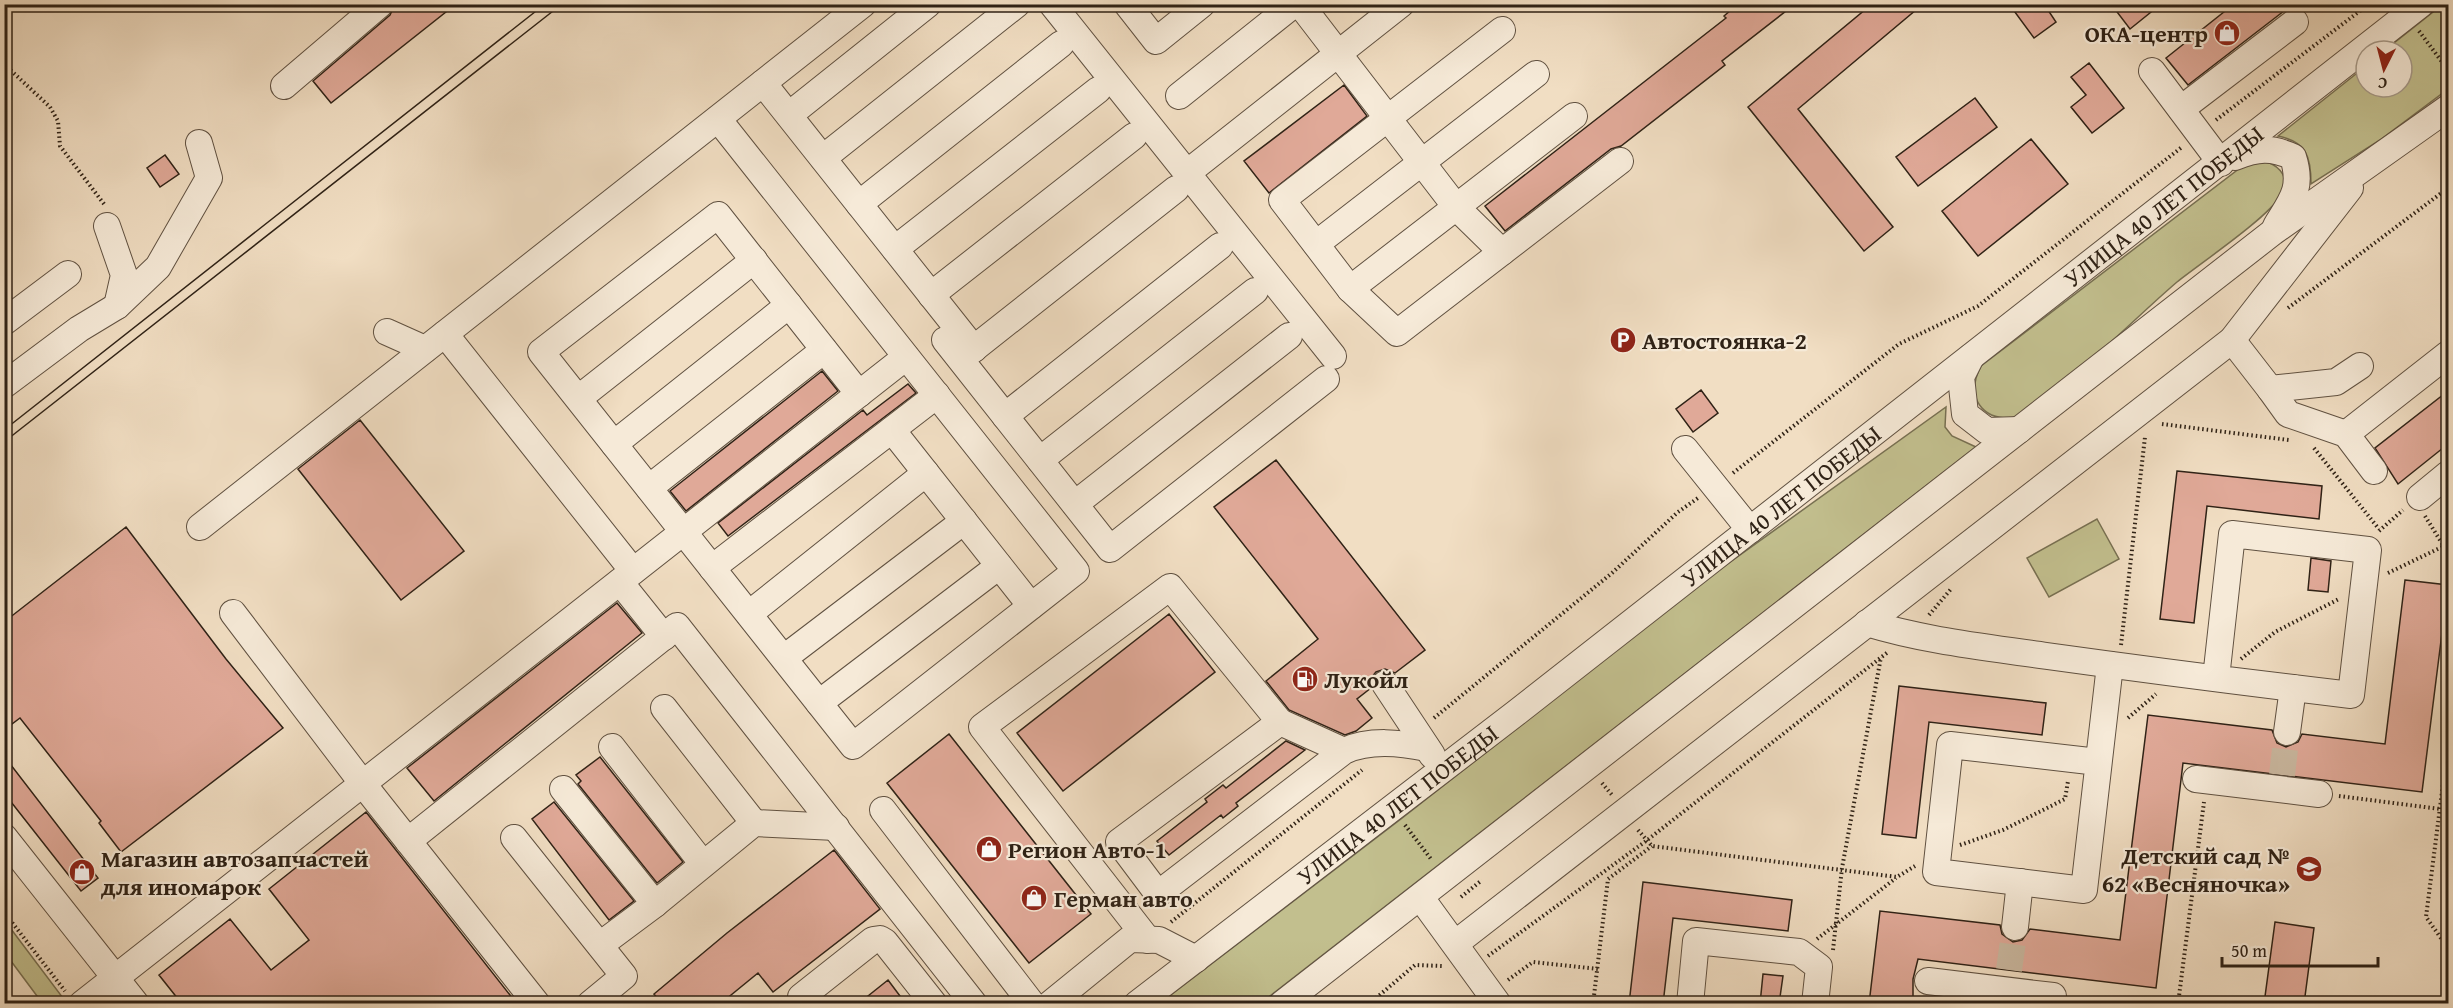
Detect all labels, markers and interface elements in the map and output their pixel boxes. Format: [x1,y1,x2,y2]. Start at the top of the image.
place label: ОКА-центр [2085,16,2208,51]
shop icon: ОКА-центр [2212,18,2242,48]
north arrow [2354,39,2414,99]
text: С [2377,72,2388,96]
street label: УЛИЦА 40 ЛЕТ ПОБЕДЫ [2056,116,2271,295]
place label: Автостоянка-2 [1642,323,1807,358]
parking icon: Автостоянка-2 [1608,325,1638,355]
street label: УЛИЦА 40 ЛЕТ ПОБЕДЫ [1673,416,1888,595]
place label: Лукойл [1324,662,1408,697]
fuel station icon: Лукойл [1290,664,1320,694]
street label: УЛИЦА 40 ЛЕТ ПОБЕДЫ [1289,716,1505,893]
place label: Регион Авто-1 [1008,832,1167,867]
shop icon: Регион Авто-1 [974,834,1004,864]
place label: Детский сад № 62 «Весняночка» [2102,838,2290,901]
place label: Магазин автозапчастей для иномарок [101,841,369,904]
school or university icon: Детский сад № 62 «Весняночка» [2294,854,2324,884]
shop icon: Магазин автозапчастей для иномарок [67,857,97,887]
place label: Герман авто [1054,881,1193,916]
shop icon: Герман авто [1019,883,1049,913]
scale bar [2222,930,2378,968]
text: 50 m [2231,937,2267,964]

